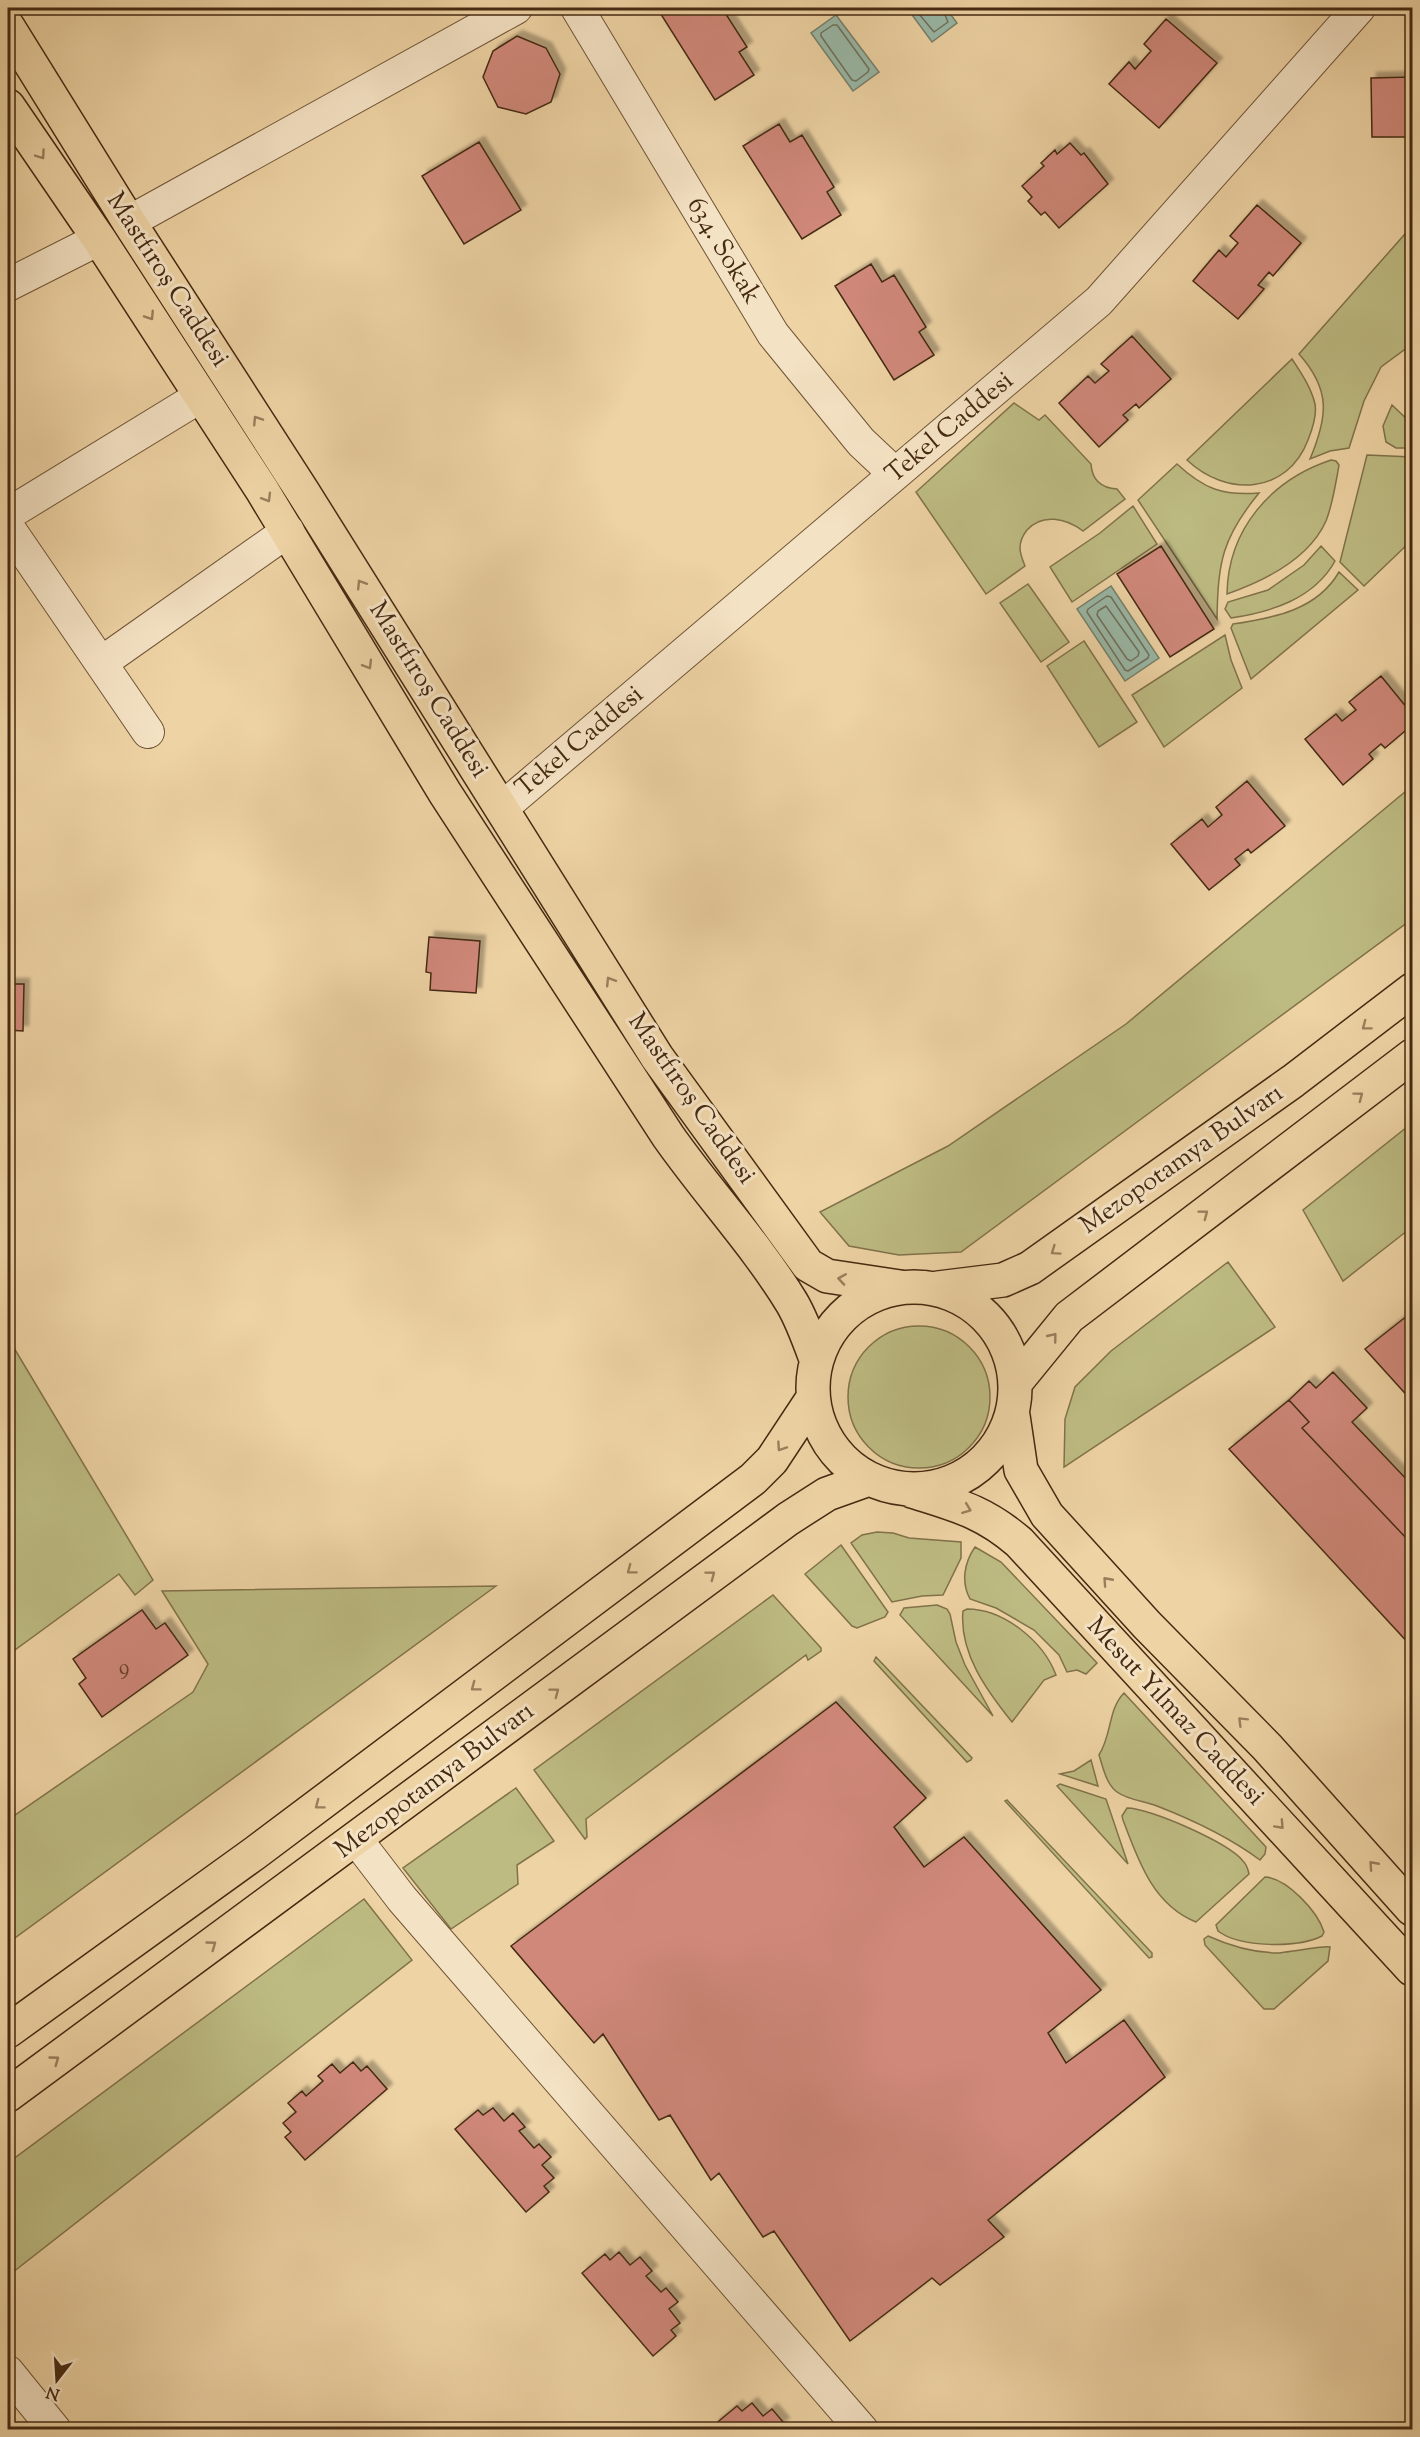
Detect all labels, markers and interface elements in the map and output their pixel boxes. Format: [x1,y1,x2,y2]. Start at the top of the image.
one-way arrow [34,148,45,159]
street label: Mastfıroş Caddesi [97,185,237,375]
street label: 634. Sokak [677,191,769,311]
one-way arrow [142,310,153,321]
street label: Tekel Caddesi [878,363,1022,493]
one-way arrow [252,416,264,426]
one-way arrow [260,492,272,502]
one-way arrow [357,580,369,590]
street label: Mastfıroş Caddesi [359,595,497,785]
one-way arrow [360,659,372,669]
street label: Tekel Caddesi [508,677,652,807]
one-way arrow [606,977,618,987]
street label: Mastfıroş Caddesi [618,1006,764,1192]
one-way arrow [1362,1018,1373,1029]
street label: Mezopotamya Bulvarı [1073,1076,1291,1244]
one-way arrow [1352,1093,1363,1104]
one-way arrow [1197,1211,1208,1222]
one-way arrow [1050,1243,1061,1254]
one-way arrow [837,1273,847,1285]
one-way arrow [1046,1333,1057,1344]
one-way arrow [777,1440,788,1451]
one-way arrow [961,1502,972,1514]
one-way arrow [627,1563,638,1574]
one-way arrow [705,1572,716,1583]
one-way arrow [1103,1577,1114,1588]
street label: Mesut Yılmaz Caddesi [1077,1609,1273,1815]
house number: 9 [119,1653,129,1685]
one-way arrow [471,1680,482,1691]
one-way arrow [548,1688,559,1699]
street label: Mezopotamya Bulvarı [328,1694,542,1868]
one-way arrow [1238,1718,1249,1728]
one-way arrow [315,1797,326,1808]
one-way arrow [1273,1819,1284,1829]
one-way arrow [1369,1861,1380,1872]
one-way arrow [205,1941,216,1952]
one-way arrow [48,2056,59,2067]
north arrow [27,2350,87,2410]
text: N [44,2379,63,2405]

